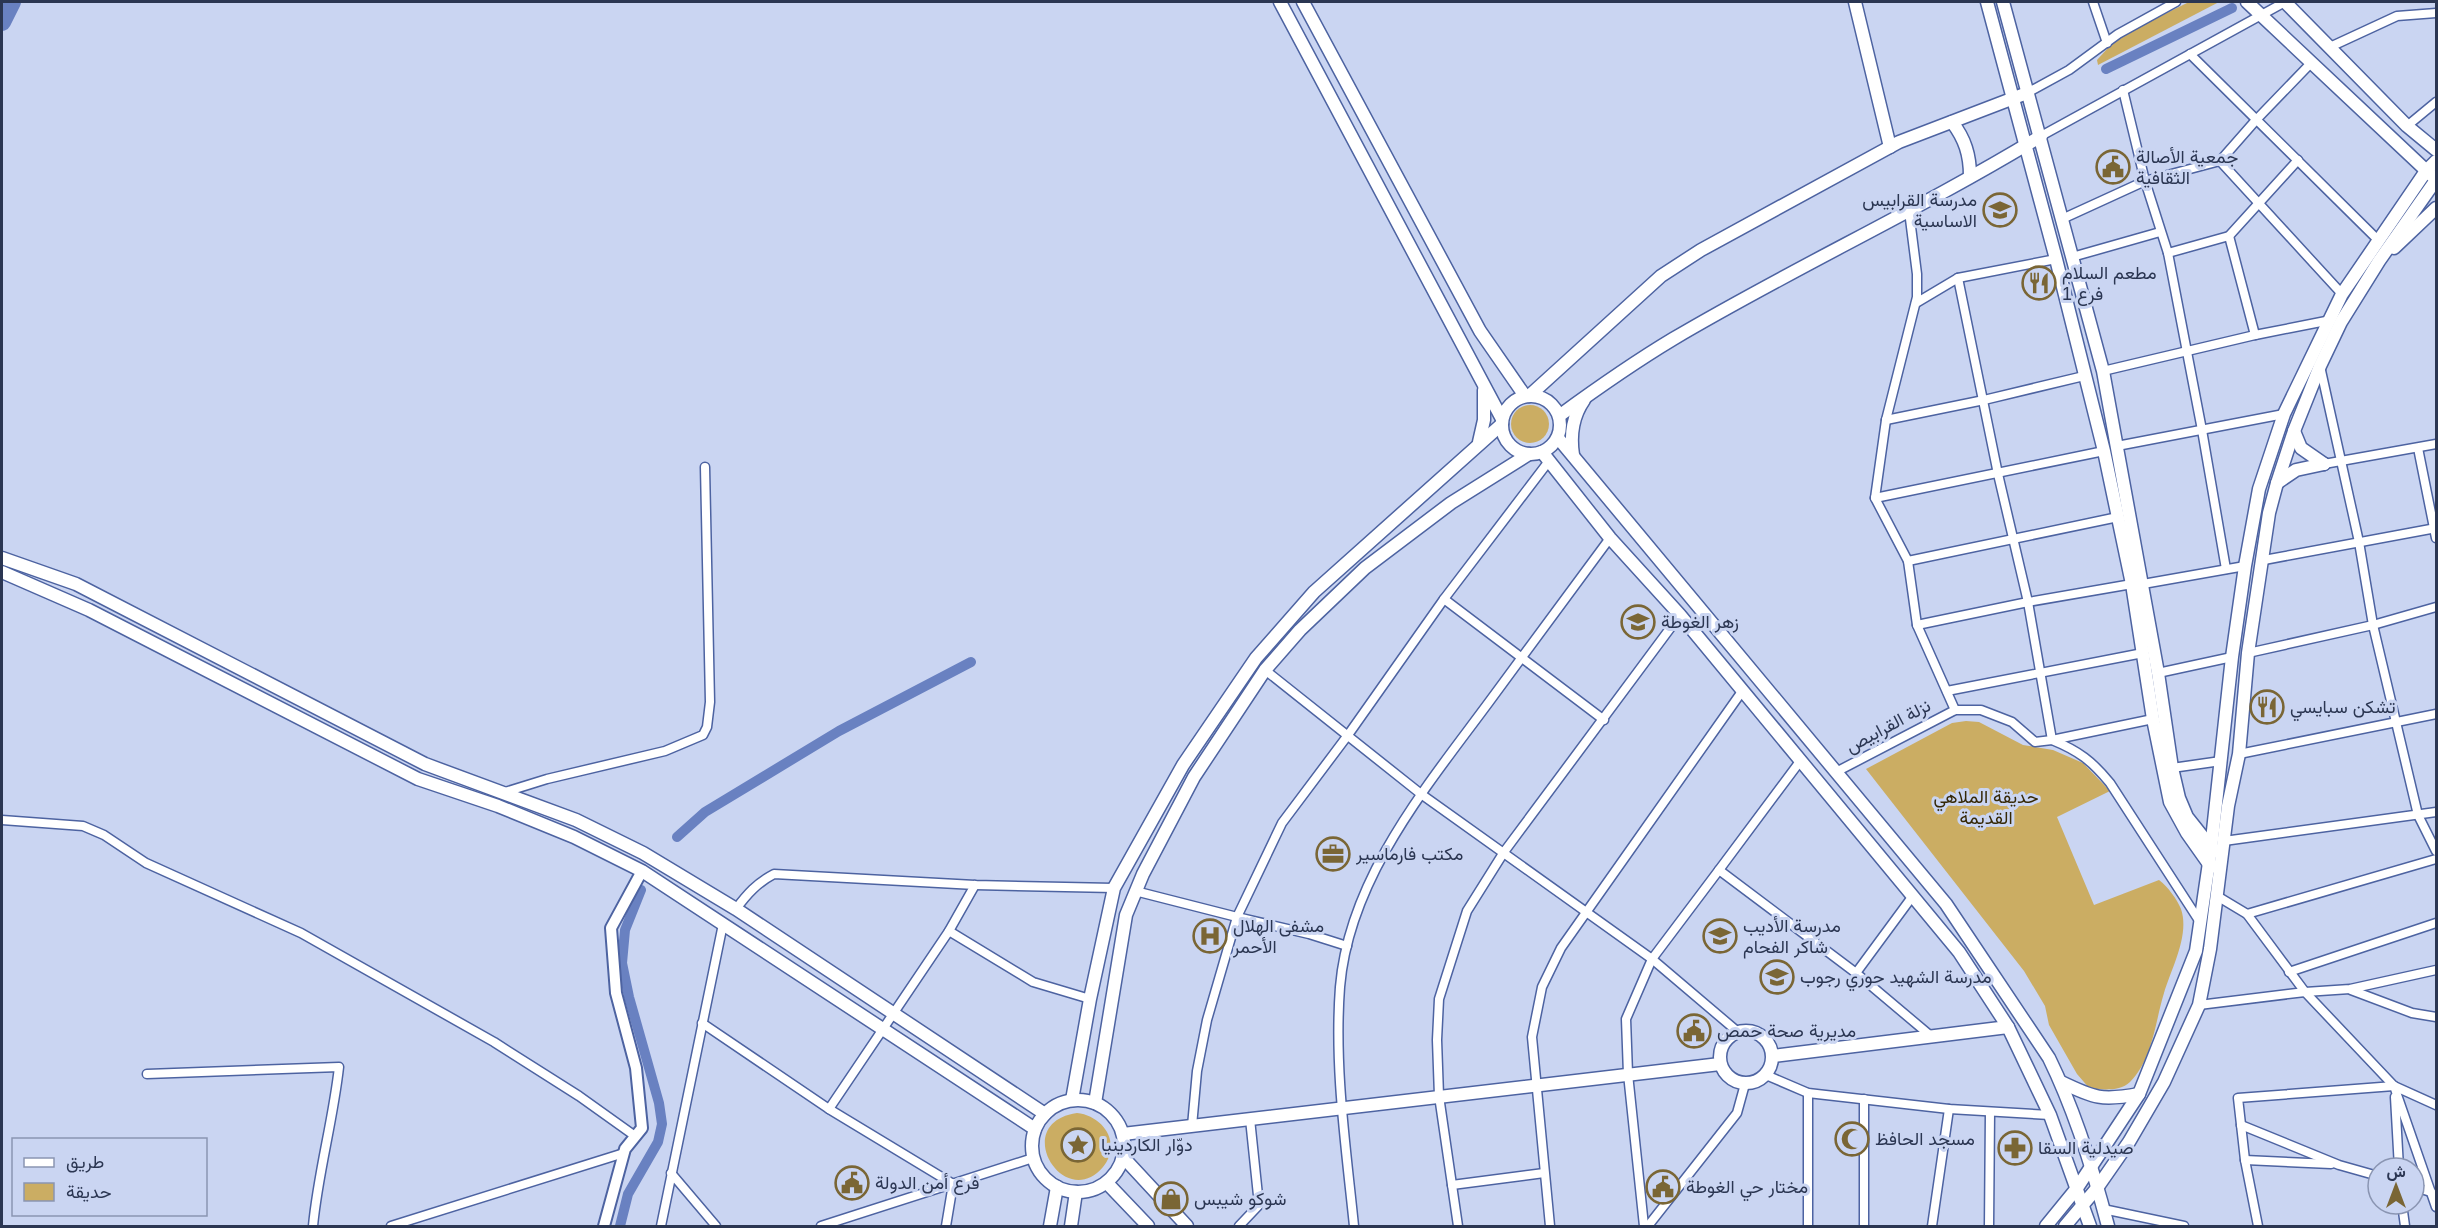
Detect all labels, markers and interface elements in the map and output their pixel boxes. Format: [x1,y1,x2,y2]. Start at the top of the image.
place label: جمعية الأصالة الثقافية [2136,147,2238,188]
public building icon: جمعية الأصالة الثقافية [2095,149,2131,185]
place label: مدرسة القرابيس الاساسية [1862,190,1977,231]
school or university icon: مدرسة القرابيس الاساسية [1982,192,2018,228]
place label: مطعم السلام فرع 1 [2062,263,2157,306]
restaurant icon: مطعم السلام فرع 1 [2021,265,2057,301]
school or university icon: زهر الغوطة [1620,604,1656,640]
place label: زهر الغوطة [1661,612,1739,633]
restaurant icon: تشكن سبايسي [2249,689,2285,725]
street label: نزلة القرابيص [1842,695,1934,758]
place label: تشكن سبايسي [2290,697,2396,722]
park label: حديقة الملاهي القديمة [1933,787,2039,828]
office icon: مكتب فارماسير [1315,836,1351,872]
place label: مكتب فارماسير [1355,844,1463,865]
place label: مشفى الهلال الأحمر [1232,916,1324,958]
place label: مدرسة الأديب شاكر الفحام [1743,916,1841,959]
hospital icon: مشفى الهلال الأحمر [1192,918,1228,954]
school or university icon: مدرسة الأديب شاكر الفحام [1702,918,1738,954]
school or university icon: مدرسة الشهيد حوري رجوب [1759,959,1795,995]
place label: مدرسة الشهيد حوري رجوب [1800,967,1992,992]
public building icon: مديرية صحة حمص [1676,1013,1712,1049]
place label: مديرية صحة حمص [1717,1021,1856,1042]
mosque icon: مسجد الحافظ [1834,1121,1870,1157]
place icon: دوّار الكاردينيا [1060,1127,1096,1163]
place label: مسجد الحافظ [1875,1129,1975,1149]
pharmacy icon: صيدلية السقا [1997,1130,2033,1166]
place label: دوّار الكاردينيا [1101,1135,1193,1156]
legend [12,1138,207,1216]
place label: صيدلية السقا [2038,1138,2133,1158]
text: طريق [66,1152,104,1173]
north arrow [2366,1156,2426,1216]
text: ش [2386,1163,2406,1181]
public building icon: فرع أمن الدولة [834,1165,870,1201]
public building icon: مختار حي الغوطة [1645,1169,1681,1205]
place label: فرع أمن الدولة [875,1173,980,1195]
place label: مختار حي الغوطة [1686,1177,1808,1202]
shop icon: شوكو شيبس [1153,1181,1189,1217]
text: حديقة [66,1182,112,1202]
place label: شوكو شيبس [1194,1189,1286,1210]

